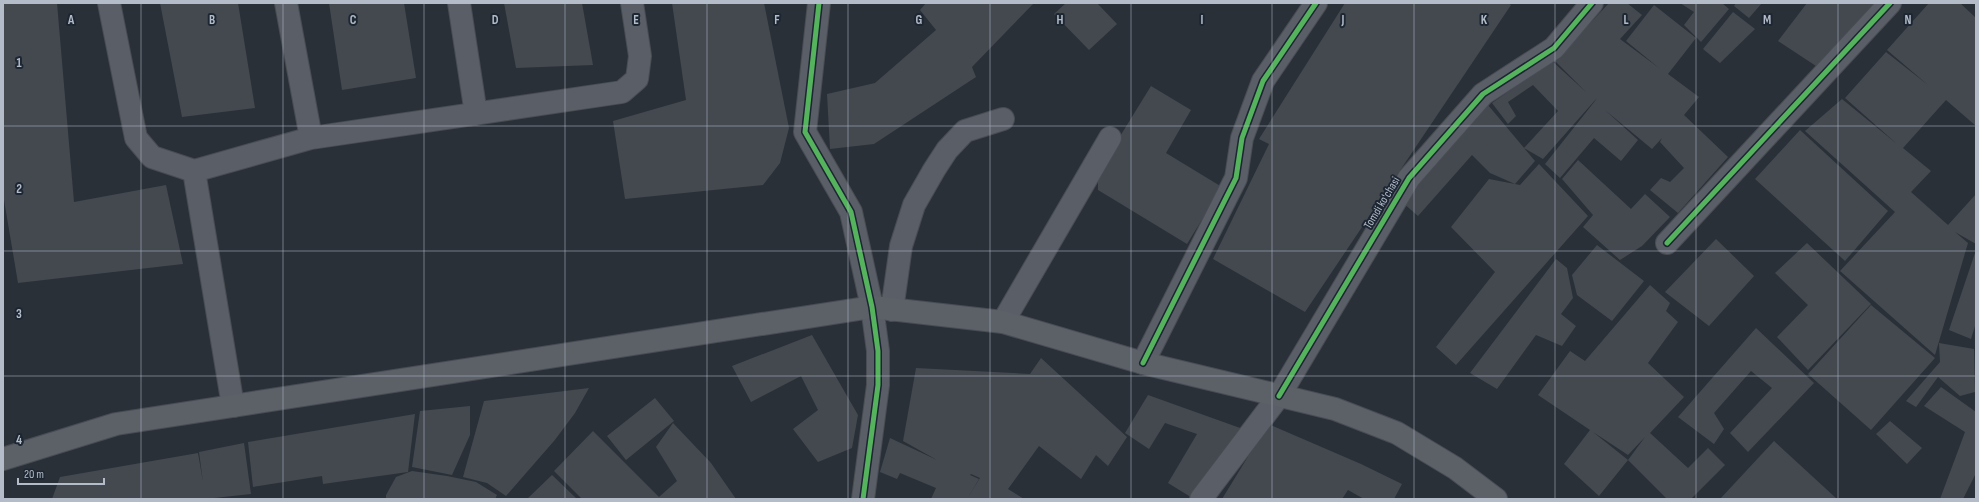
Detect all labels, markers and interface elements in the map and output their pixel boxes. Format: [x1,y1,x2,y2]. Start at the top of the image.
text: A [67,12,75,28]
text: B [209,12,215,28]
text: C [350,12,357,28]
text: D [492,12,499,28]
text: E [633,12,639,28]
text: F [774,12,780,28]
text: G [916,12,923,28]
text: H [1057,12,1064,28]
text: I [1201,12,1204,28]
text: J [1341,12,1345,28]
text: K [1481,12,1488,28]
text: L [1623,12,1629,28]
text: M [1763,12,1771,28]
text: N [1905,12,1912,28]
text: 1 [16,55,22,71]
street label: Tomdi ko'chasi [1361,174,1403,232]
text: 2 [16,181,22,197]
text: 3 [16,306,22,322]
text: 4 [16,432,22,448]
scale bar [18,460,104,486]
text: 20 m [24,467,44,482]

